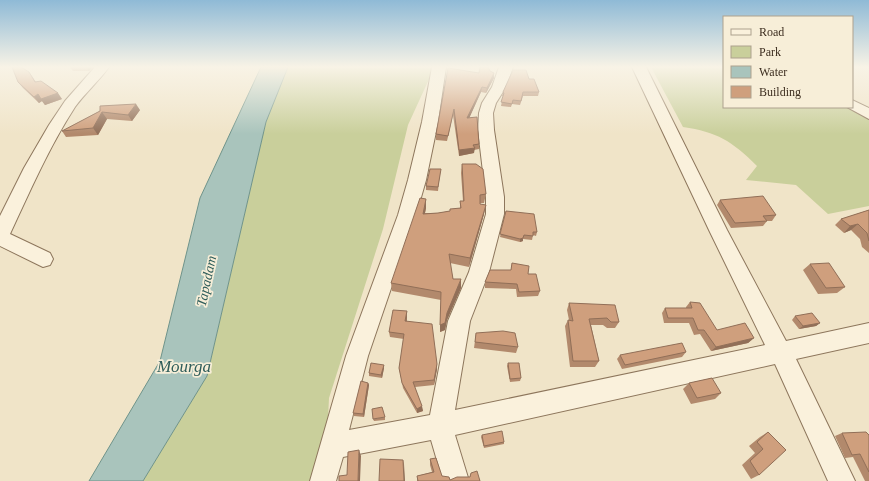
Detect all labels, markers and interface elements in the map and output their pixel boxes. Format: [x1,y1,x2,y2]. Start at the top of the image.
legend [723,16,853,108]
text: Road [759,25,784,39]
text: Park [759,45,781,59]
text: Water [759,65,787,79]
text: Building [759,85,801,99]
water label: Tapadam [194,254,219,308]
water label: Mourga [156,357,211,376]

